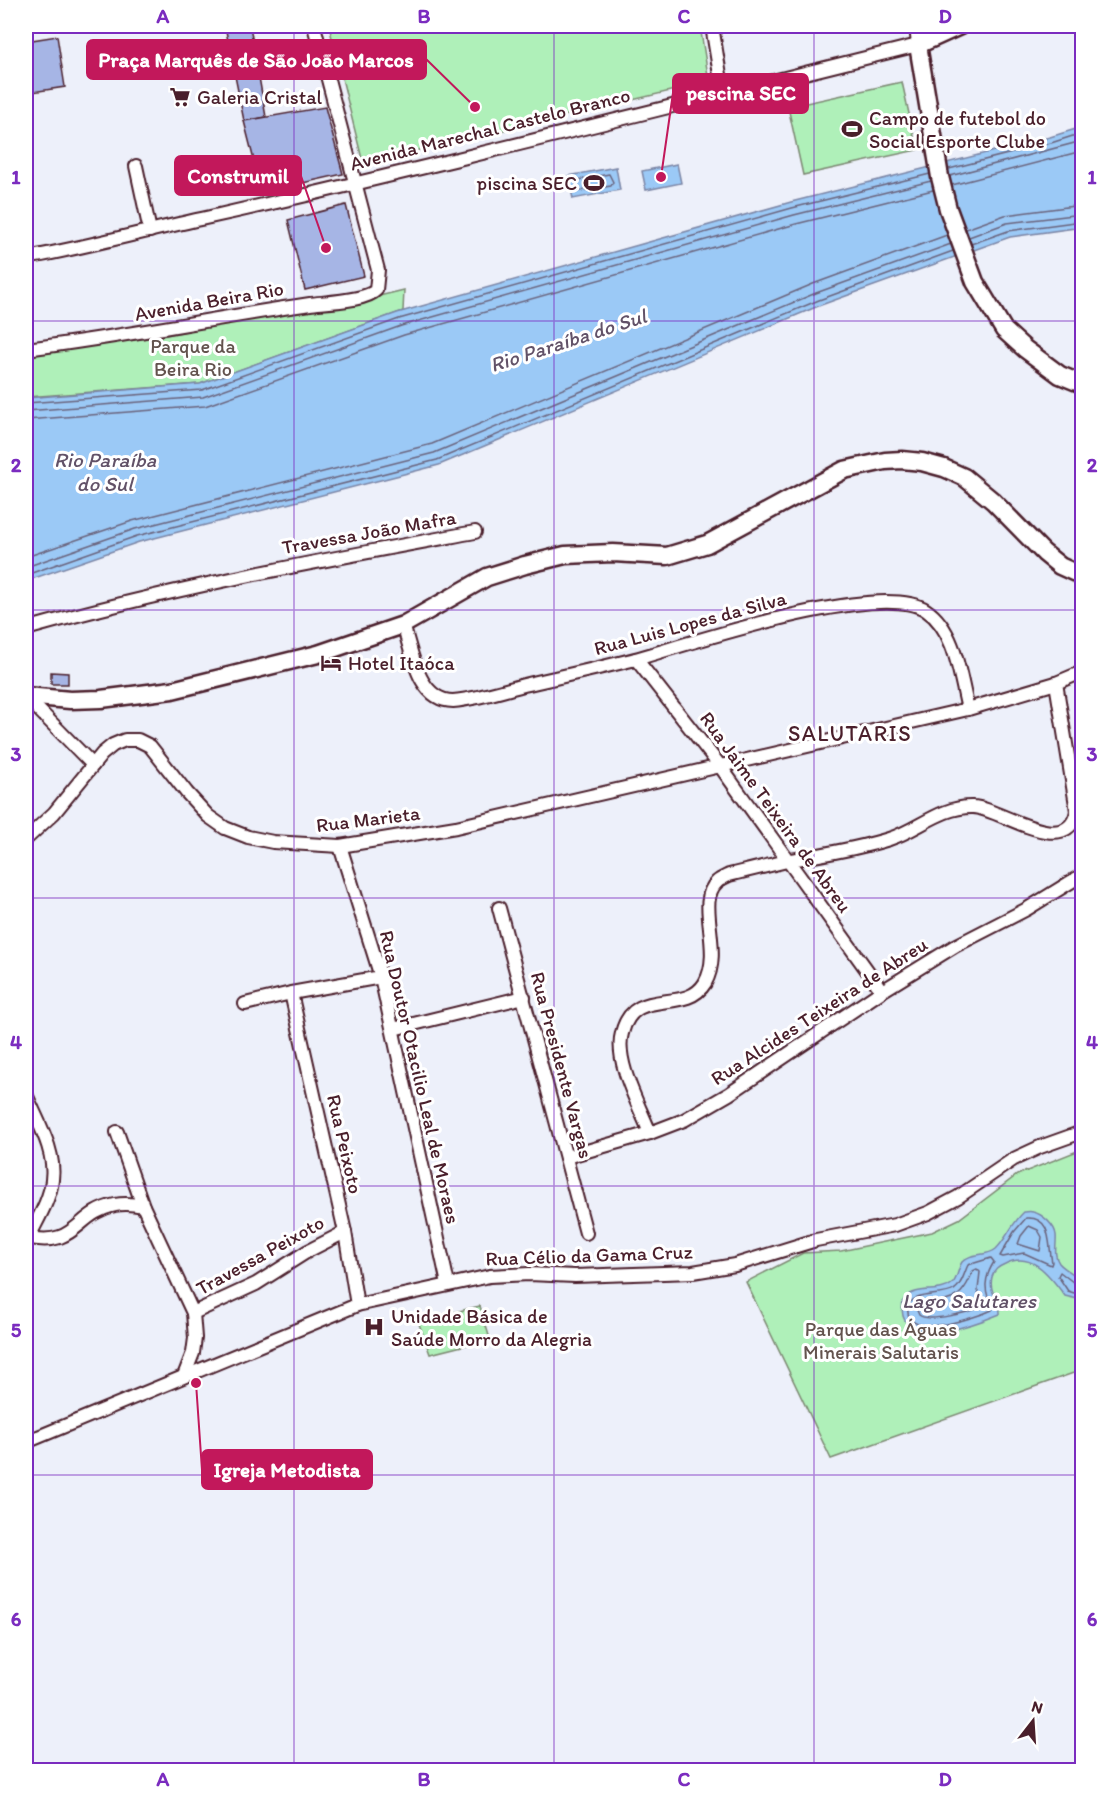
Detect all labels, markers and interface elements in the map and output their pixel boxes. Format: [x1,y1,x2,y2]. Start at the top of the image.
text: A [156,4,170,28]
text: B [418,4,431,28]
text: C [678,4,691,28]
text: D [938,4,952,28]
callout: Praça Marquês de São João Marcos [87,40,426,79]
text: Praça Marquês de São João Marcos [98,47,414,73]
callout: pescina SEC [673,74,808,113]
text: pescina SEC [685,80,797,106]
street label: Avenida Marechal Castelo Branco [347,83,633,175]
supermarket icon: Galeria Cristal [168,85,192,109]
place label: Galeria Cristal [197,85,323,109]
place label: Campo de futebol do Social Esporte Clube [869,106,1046,153]
sports icon: Campo de futebol do Social Esporte Clube [840,117,864,141]
callout: Construmil [175,156,301,195]
text: Construmil [187,163,290,188]
text: 1 [11,165,21,189]
text: 1 [1087,165,1097,189]
place label: piscina SEC [477,171,577,195]
sports icon: piscina SEC [582,171,606,195]
street label: Avenida Beira Rio [133,276,285,326]
water label: Rio Paraíba do Sul [487,302,651,377]
park label: Parque da Beira Rio [150,334,236,381]
water label: Rio Paraíba do Sul [54,447,157,496]
text: 2 [11,453,22,477]
text: 2 [1087,453,1098,477]
street label: Travessa João Mafra [280,505,459,559]
street label: Rua Luis Lopes da Silva [591,586,789,660]
hotel icon: Hotel Itaóca [319,651,343,675]
place label: Hotel Itaóca [348,651,455,675]
street label: Rua Jaime Teixeira de Abreu [695,707,857,917]
district label: SALUTARIS [788,720,912,747]
text: 3 [11,742,22,766]
text: 3 [1087,742,1098,766]
street label: Rua Marieta [315,801,422,837]
street label: Rua Doutor Otacilio Leal de Moraes [375,928,465,1226]
street label: Rua Alcides Teixeira de Abreu [706,932,932,1090]
street label: Rua Presidente Vargas [526,969,598,1161]
text: 4 [10,1030,22,1054]
text: 4 [1086,1030,1098,1054]
street label: Rua Peixoto [322,1092,368,1196]
street label: Travessa Peixoto [192,1210,328,1300]
street label: Rua Célio da Gama Cruz [485,1239,693,1271]
water label: Lago Salutares [902,1288,1038,1313]
place label: Unidade Básica de Saúde Morro da Alegria [391,1304,592,1351]
hospital icon: Unidade Básica de Saúde Morro da Alegria [362,1315,386,1339]
park label: Parque das Águas Minerais Salutaris [803,1317,959,1364]
text: 5 [11,1318,22,1342]
text: 5 [1087,1318,1098,1342]
callout: Igreja Metodista [202,1450,372,1489]
text: Igreja Metodista [214,1457,362,1483]
text: 6 [11,1607,22,1631]
text: 6 [1087,1607,1098,1631]
north arrow [1003,1691,1063,1751]
text: N [1029,1696,1045,1718]
text: A [156,1767,170,1791]
text: B [418,1767,431,1791]
text: C [678,1767,691,1791]
text: D [938,1767,952,1791]

